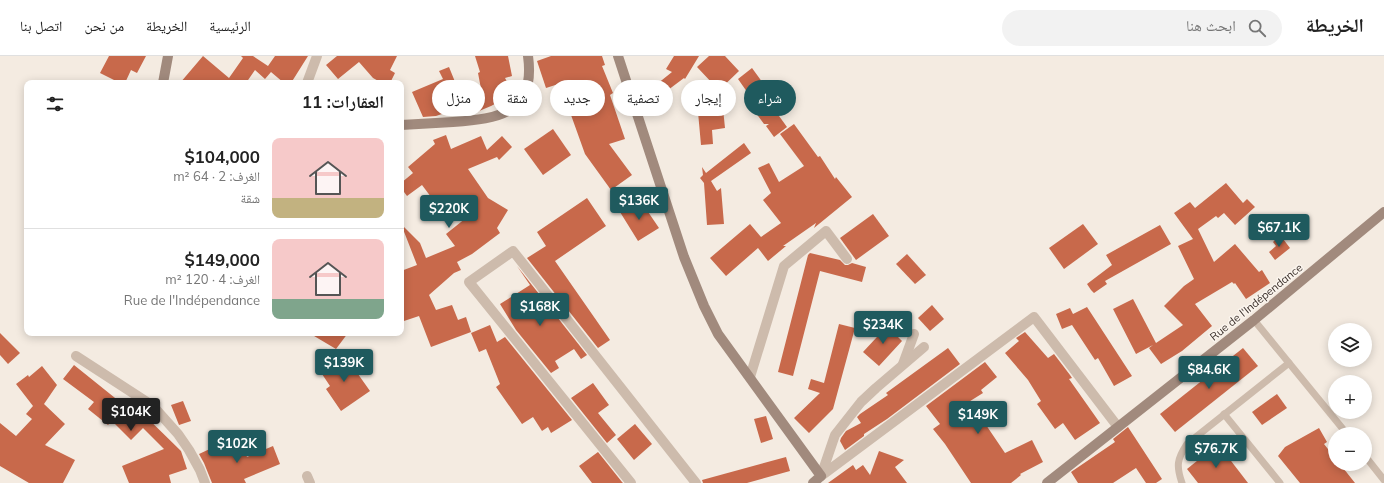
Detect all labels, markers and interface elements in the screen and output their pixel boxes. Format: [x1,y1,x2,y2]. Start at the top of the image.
search box [1002,10,1282,46]
text: الخريطة [1306,13,1364,37]
text: ابحث هنا [1186,16,1236,35]
text: اتصل بنا [20,17,62,35]
text: من نحن [84,17,124,35]
text: الخريطة [146,17,187,35]
text: الرئيسية [209,17,251,35]
icon: search [1246,17,1268,39]
chip: منزل [432,80,485,116]
chip: شقة [493,80,542,116]
chip: جديد [550,80,605,116]
chip: تصفية [613,80,673,116]
chip: إيجار [681,80,736,116]
chip: شراء [744,80,796,116]
text: العقارات: 11 [302,91,384,112]
icon: filters [44,93,66,115]
text: $104,000 [184,146,260,167]
icon: home [304,154,352,202]
text: الغرف: 2 · 64 m² [173,168,260,184]
pin: $136K [611,187,667,221]
text: شقة [241,190,260,206]
text: $136K [619,192,659,208]
pin: $220K [421,195,477,229]
text: $220K [429,200,469,216]
pin: $67.1K [1246,214,1312,248]
text: $67.1K [1257,219,1301,235]
text: $149,000 [184,249,260,270]
icon: home [304,255,352,303]
street label: Rue de l'Indépendance [1207,260,1305,344]
text: الغرف: 4 · 120 m² [165,271,260,287]
text: Rue de l'Indépendance [124,292,260,308]
pin: $168K [512,293,568,327]
text: $168K [520,298,560,314]
pin: $234K [855,311,911,345]
text: $234K [863,316,903,332]
map controls [1328,323,1372,471]
button: layers [1328,323,1372,367]
pin: $139K [316,349,372,383]
text: $139K [324,354,364,370]
pin: $84.6K [1176,356,1242,390]
text: $84.6K [1187,361,1231,377]
button: + [1328,375,1372,419]
pin: $104K [103,398,159,432]
pin: $149K [950,401,1006,435]
text: $104K [111,403,151,419]
text: $149K [958,406,998,422]
button: − [1328,427,1372,471]
pin: $102K [209,430,265,464]
text: $102K [217,435,257,451]
pin: $76.7K [1183,435,1249,469]
text: $76.7K [1194,440,1238,456]

